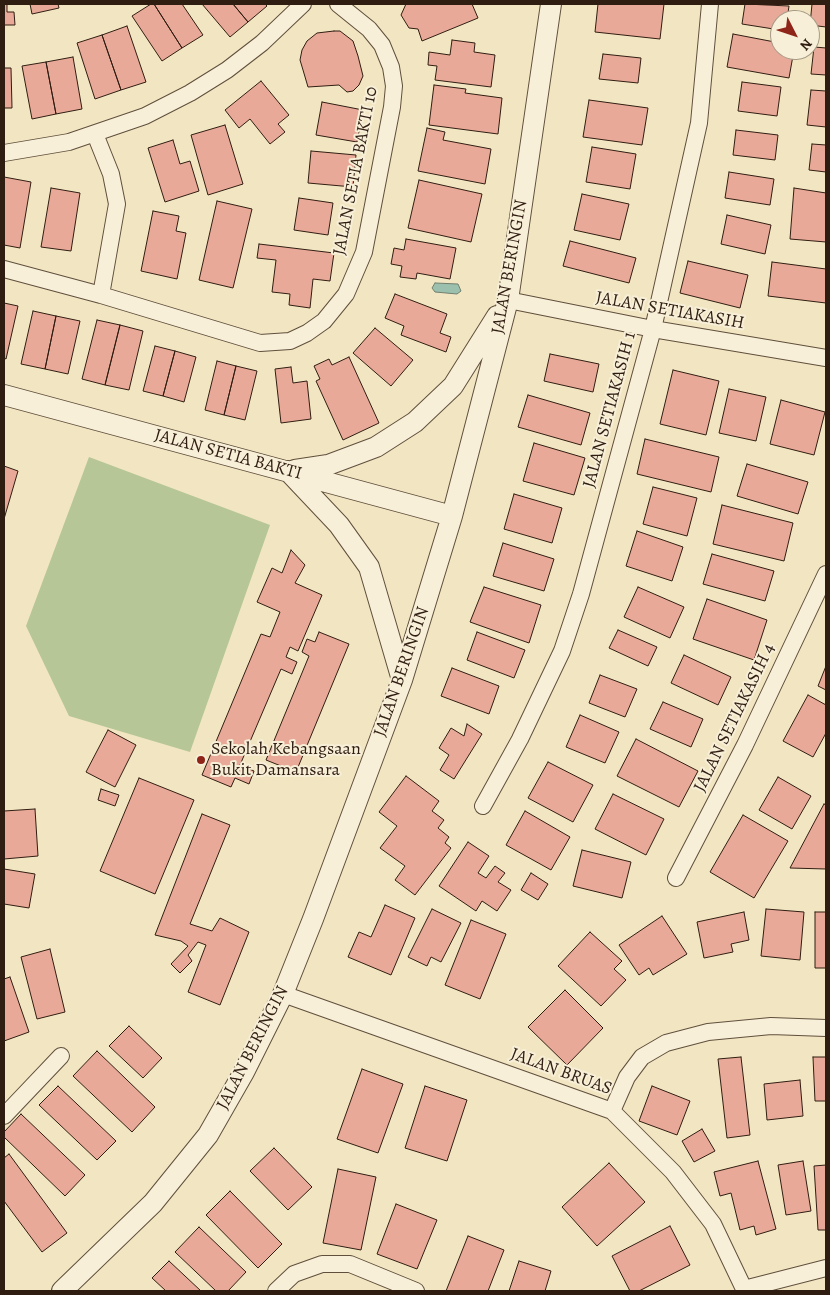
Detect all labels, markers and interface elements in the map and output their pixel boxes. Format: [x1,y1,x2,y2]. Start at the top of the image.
north arrow [770,10,820,60]
text: N [795,34,816,55]
street label: JALAN SETIA BAKTI 10 [329,85,383,257]
street label: JALAN BERINGIN [488,198,532,336]
street label: JALAN SETIAKASIH [594,287,746,335]
street label: JALAN SETIAKASIH 1 [579,330,641,490]
street label: JALAN SETIA BAKTI [152,425,304,485]
street label: JALAN BERINGIN [370,604,434,740]
street label: JALAN SETIAKASIH 4 [690,640,780,796]
place label: Sekolah Kebangsaan Bukit Damansara [211,739,361,782]
marker: Sekolah Kebangsaan Bukit Damansara [195,754,207,766]
street label: JALAN BERINGIN [212,982,294,1114]
street label: JALAN BRUAS [507,1044,615,1100]

